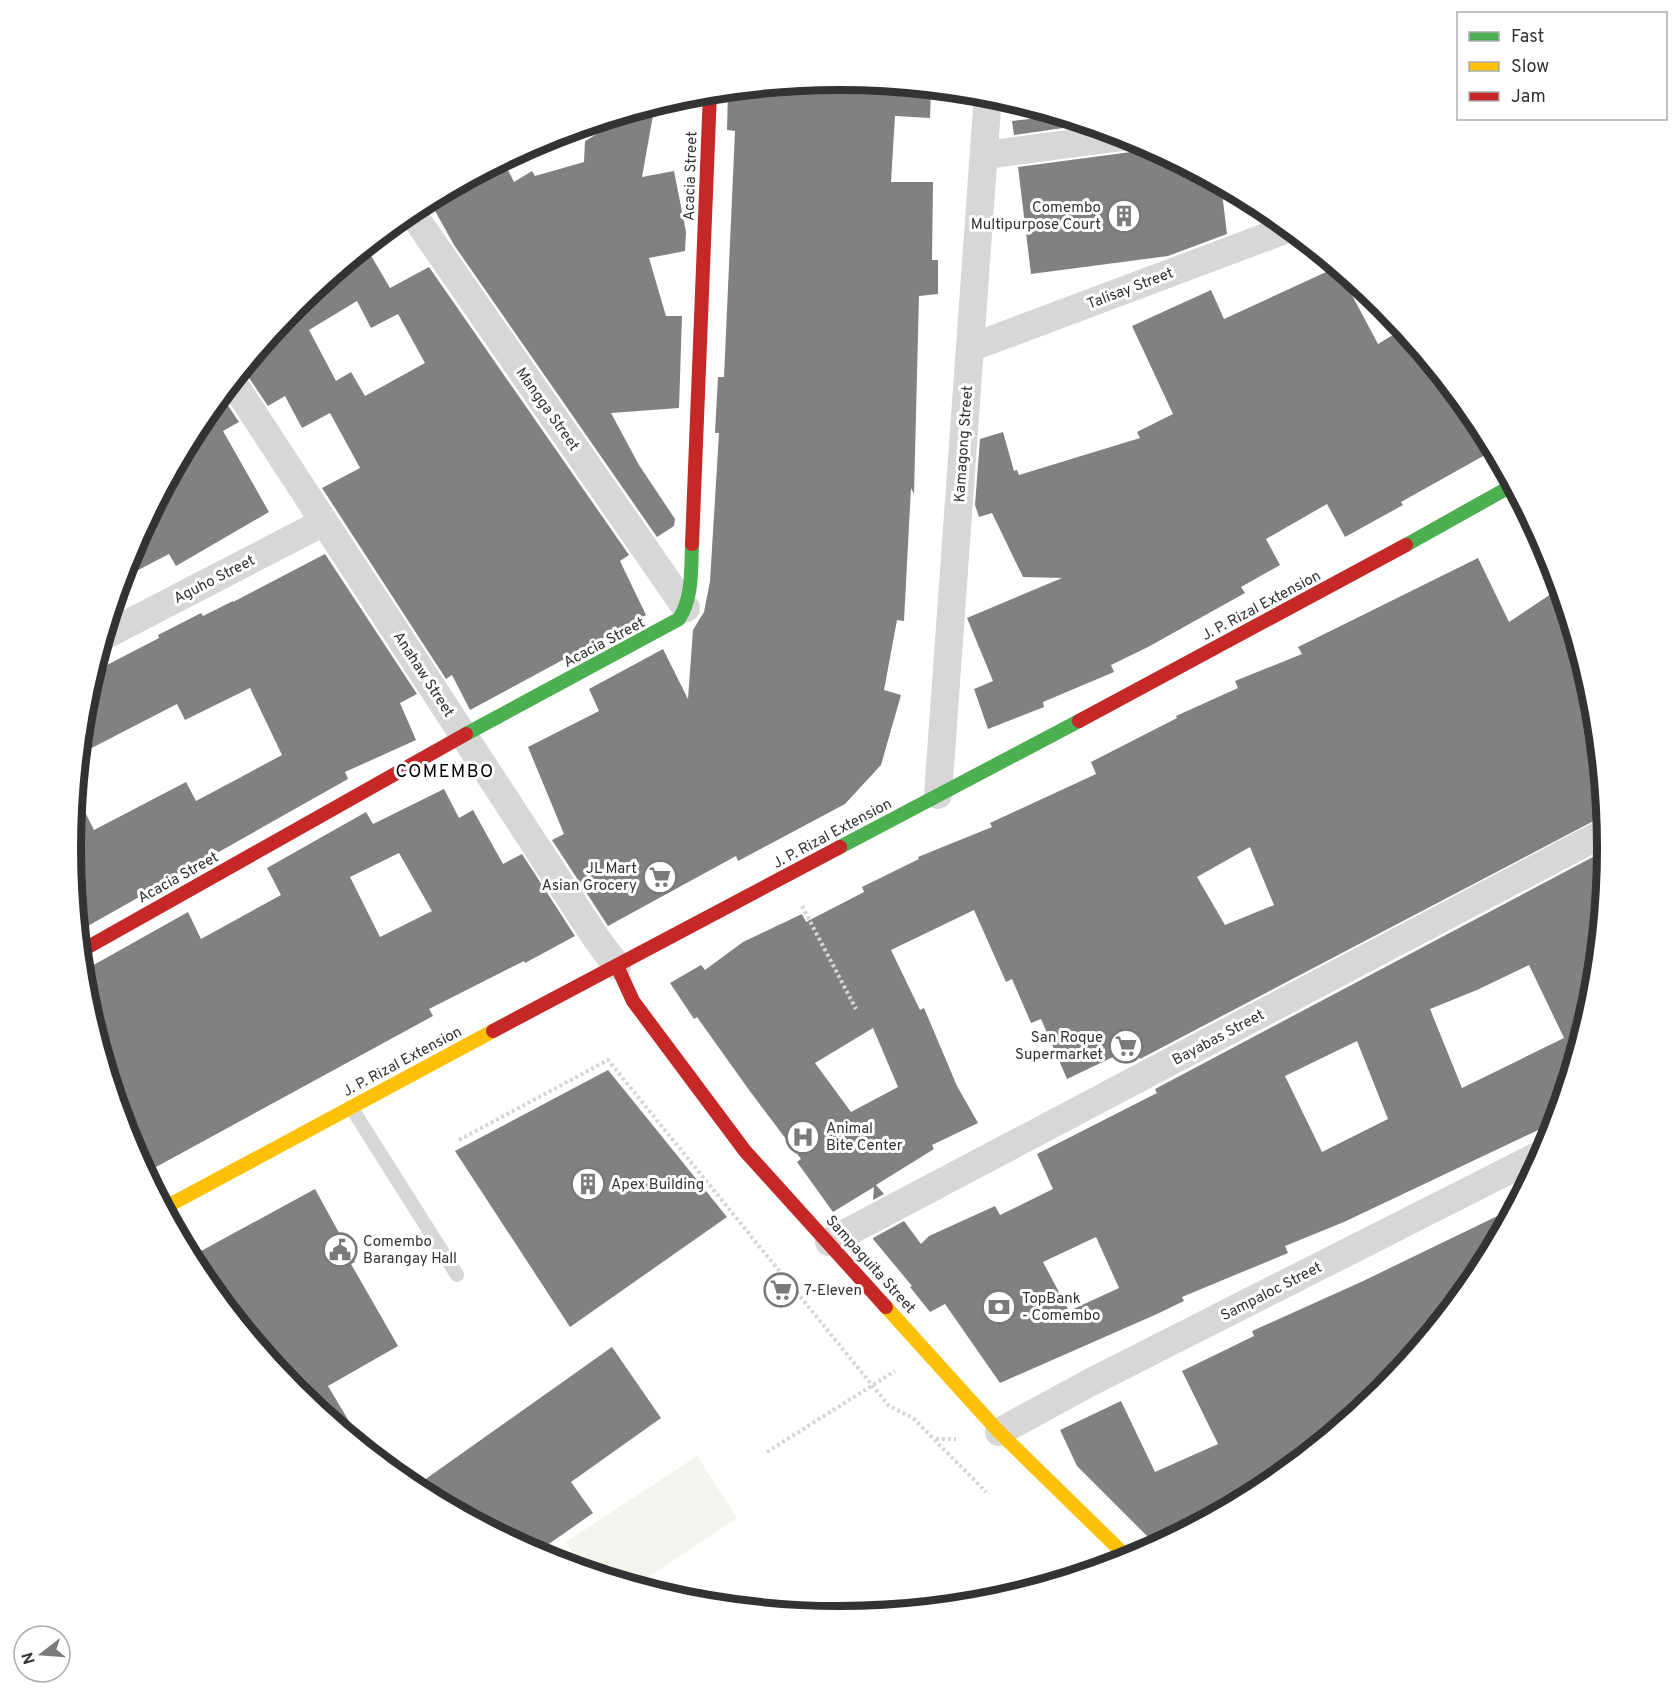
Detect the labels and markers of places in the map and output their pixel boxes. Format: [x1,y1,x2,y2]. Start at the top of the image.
building icon: Comembo Multipurpose Court [1106,198,1142,234]
place label: Comembo Multipurpose Court [971,199,1101,235]
supermarket icon: JL Mart Asian Grocery [642,859,678,895]
place label: JL Mart Asian Grocery [542,860,637,896]
supermarket icon: San Roque Supermarket [1108,1028,1144,1064]
place label: San Roque Supermarket [1015,1029,1103,1065]
hospital icon: Animal Bite Center [785,1119,821,1155]
place label: Animal Bite Center [826,1120,903,1156]
building icon: Apex Building [570,1166,606,1202]
place label: Apex Building [611,1176,704,1195]
public building icon: Comembo Barangay Hall [322,1232,358,1268]
place label: Comembo Barangay Hall [363,1233,457,1269]
supermarket icon: 7-Eleven [763,1272,799,1308]
place label: 7-Eleven [804,1282,862,1301]
bank icon: TopBank - Comembo [981,1289,1017,1325]
place label: TopBank - Comembo [1022,1290,1100,1326]

